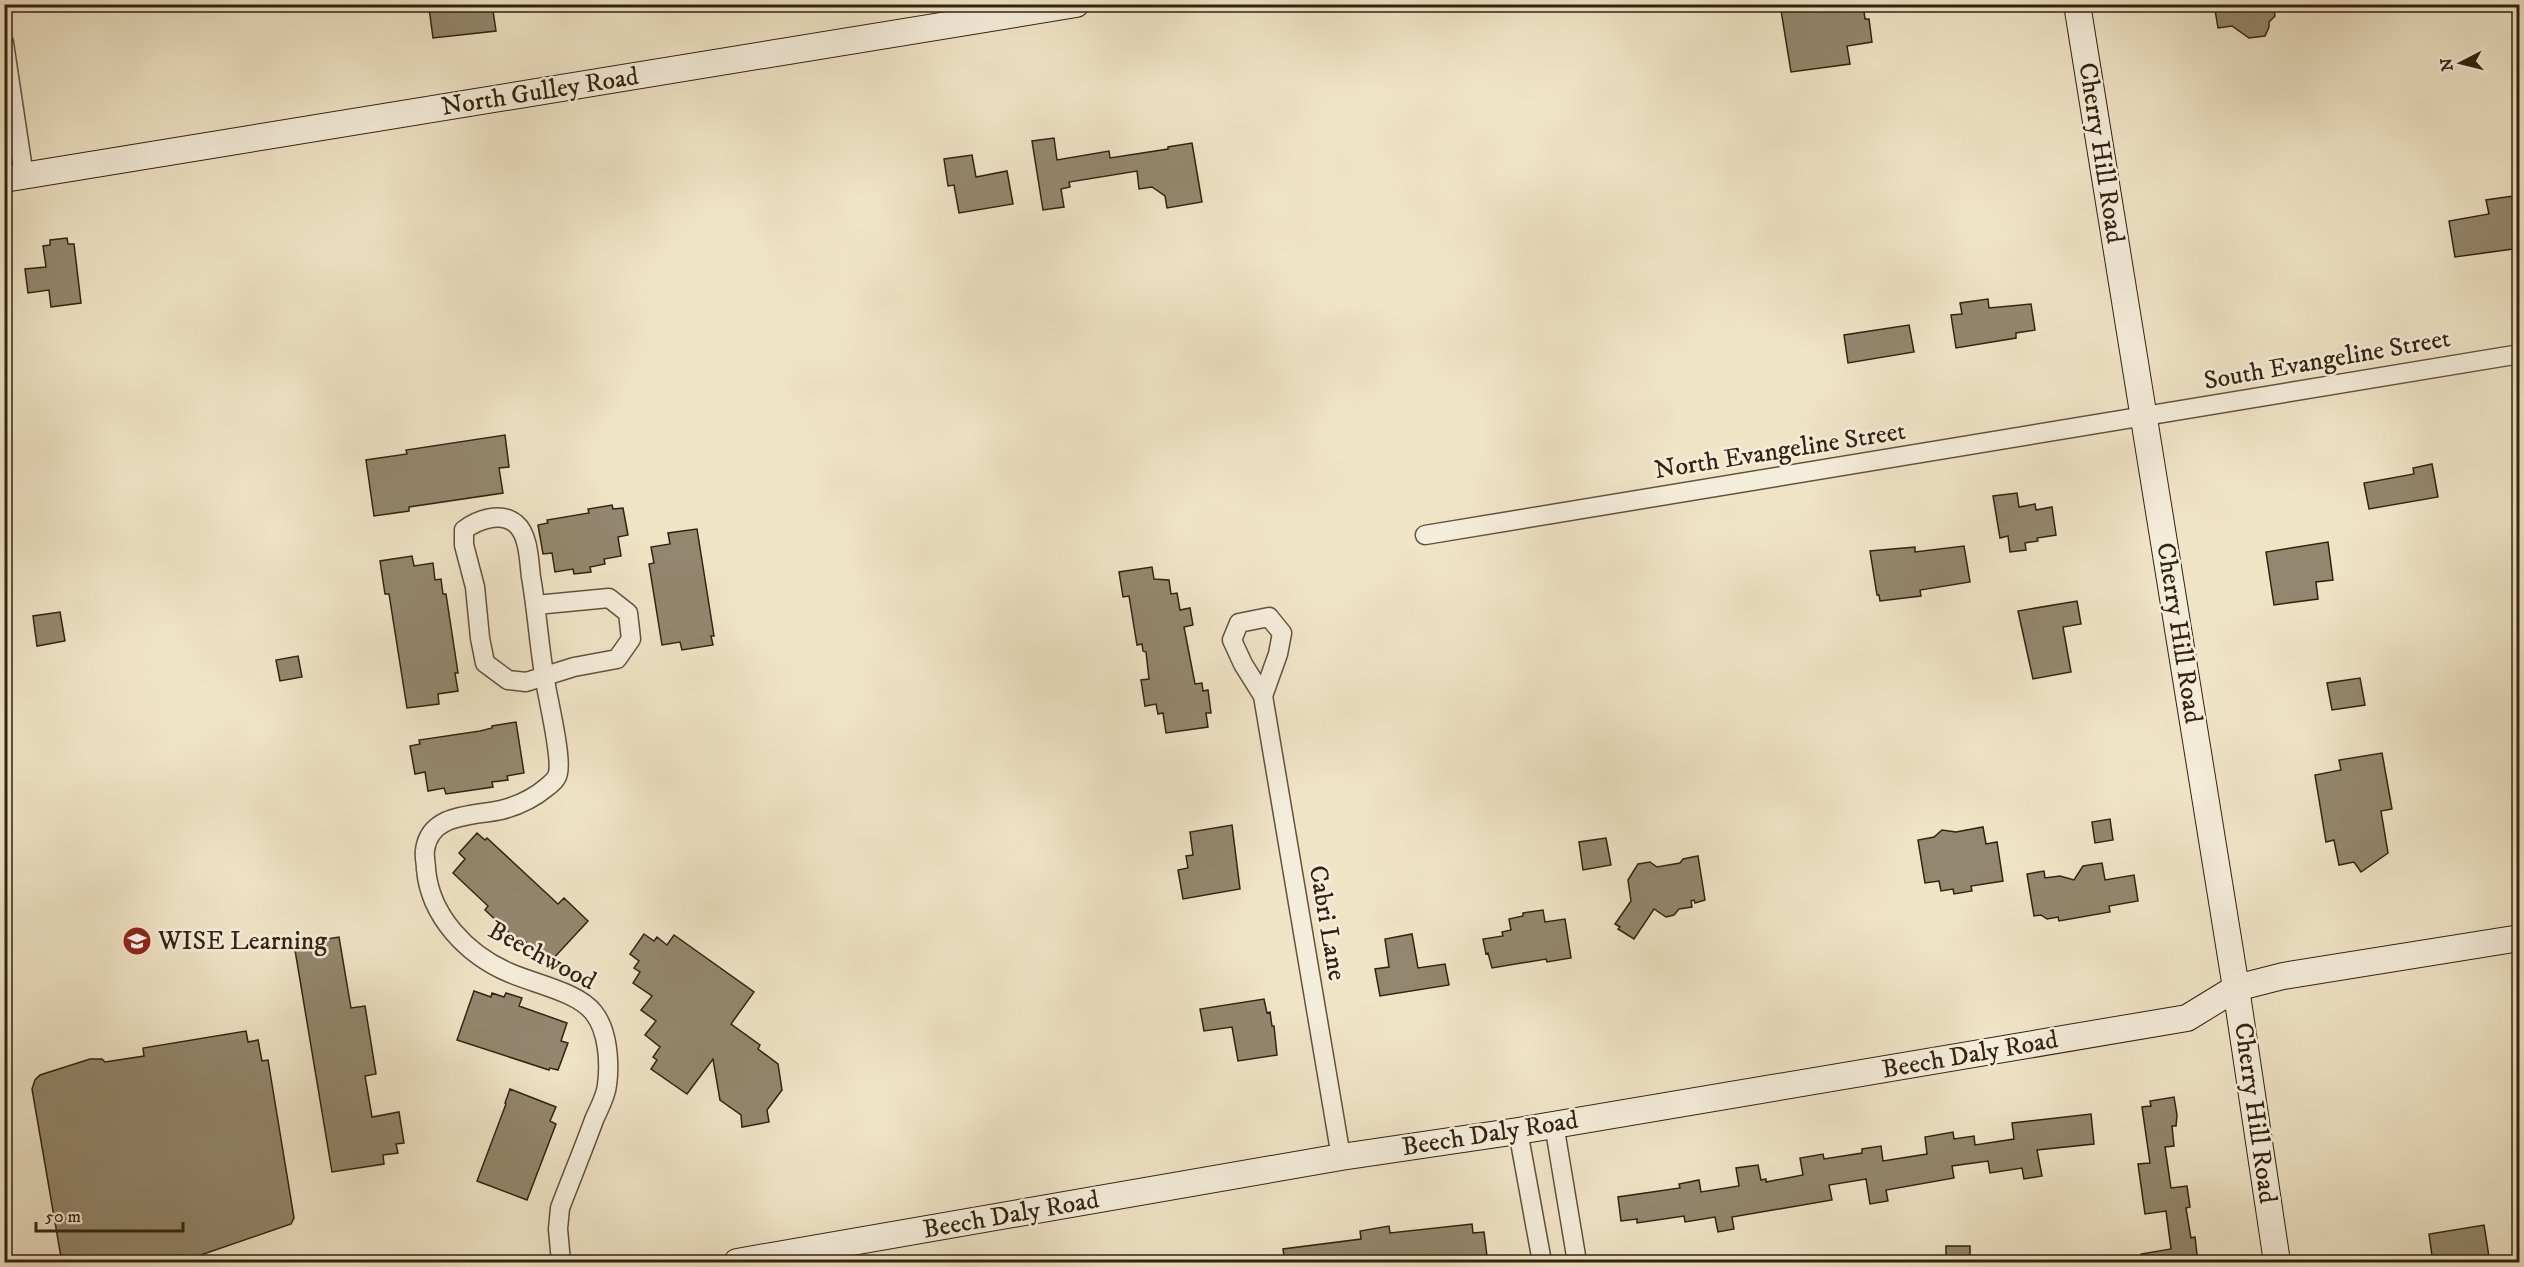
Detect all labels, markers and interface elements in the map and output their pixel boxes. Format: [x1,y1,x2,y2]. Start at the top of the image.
north arrow [2431,33,2491,93]
text: N [2436,57,2458,72]
street label: North Gulley Road [439,60,641,124]
street label: Cherry Hill Road [2070,60,2132,246]
street label: South Evangeline Street [2201,322,2453,398]
street label: North Evangeline Street [1652,415,1908,487]
street label: Cherry Hill Road [2148,540,2210,726]
street label: Cabri Lane [1301,863,1353,983]
street label: Beechwood [482,914,602,998]
school or university icon: WISE Learning [121,925,153,957]
place label: WISE Learning [157,925,327,958]
street label: Cherry Hill Road [2226,1020,2284,1206]
street label: Beech Daly Road [1879,1023,2061,1087]
street label: Beech Daly Road [1399,1104,1581,1164]
street label: Beech Daly Road [920,1183,1102,1247]
scale bar [36,1195,183,1233]
text: 50 m [45,1206,81,1228]

